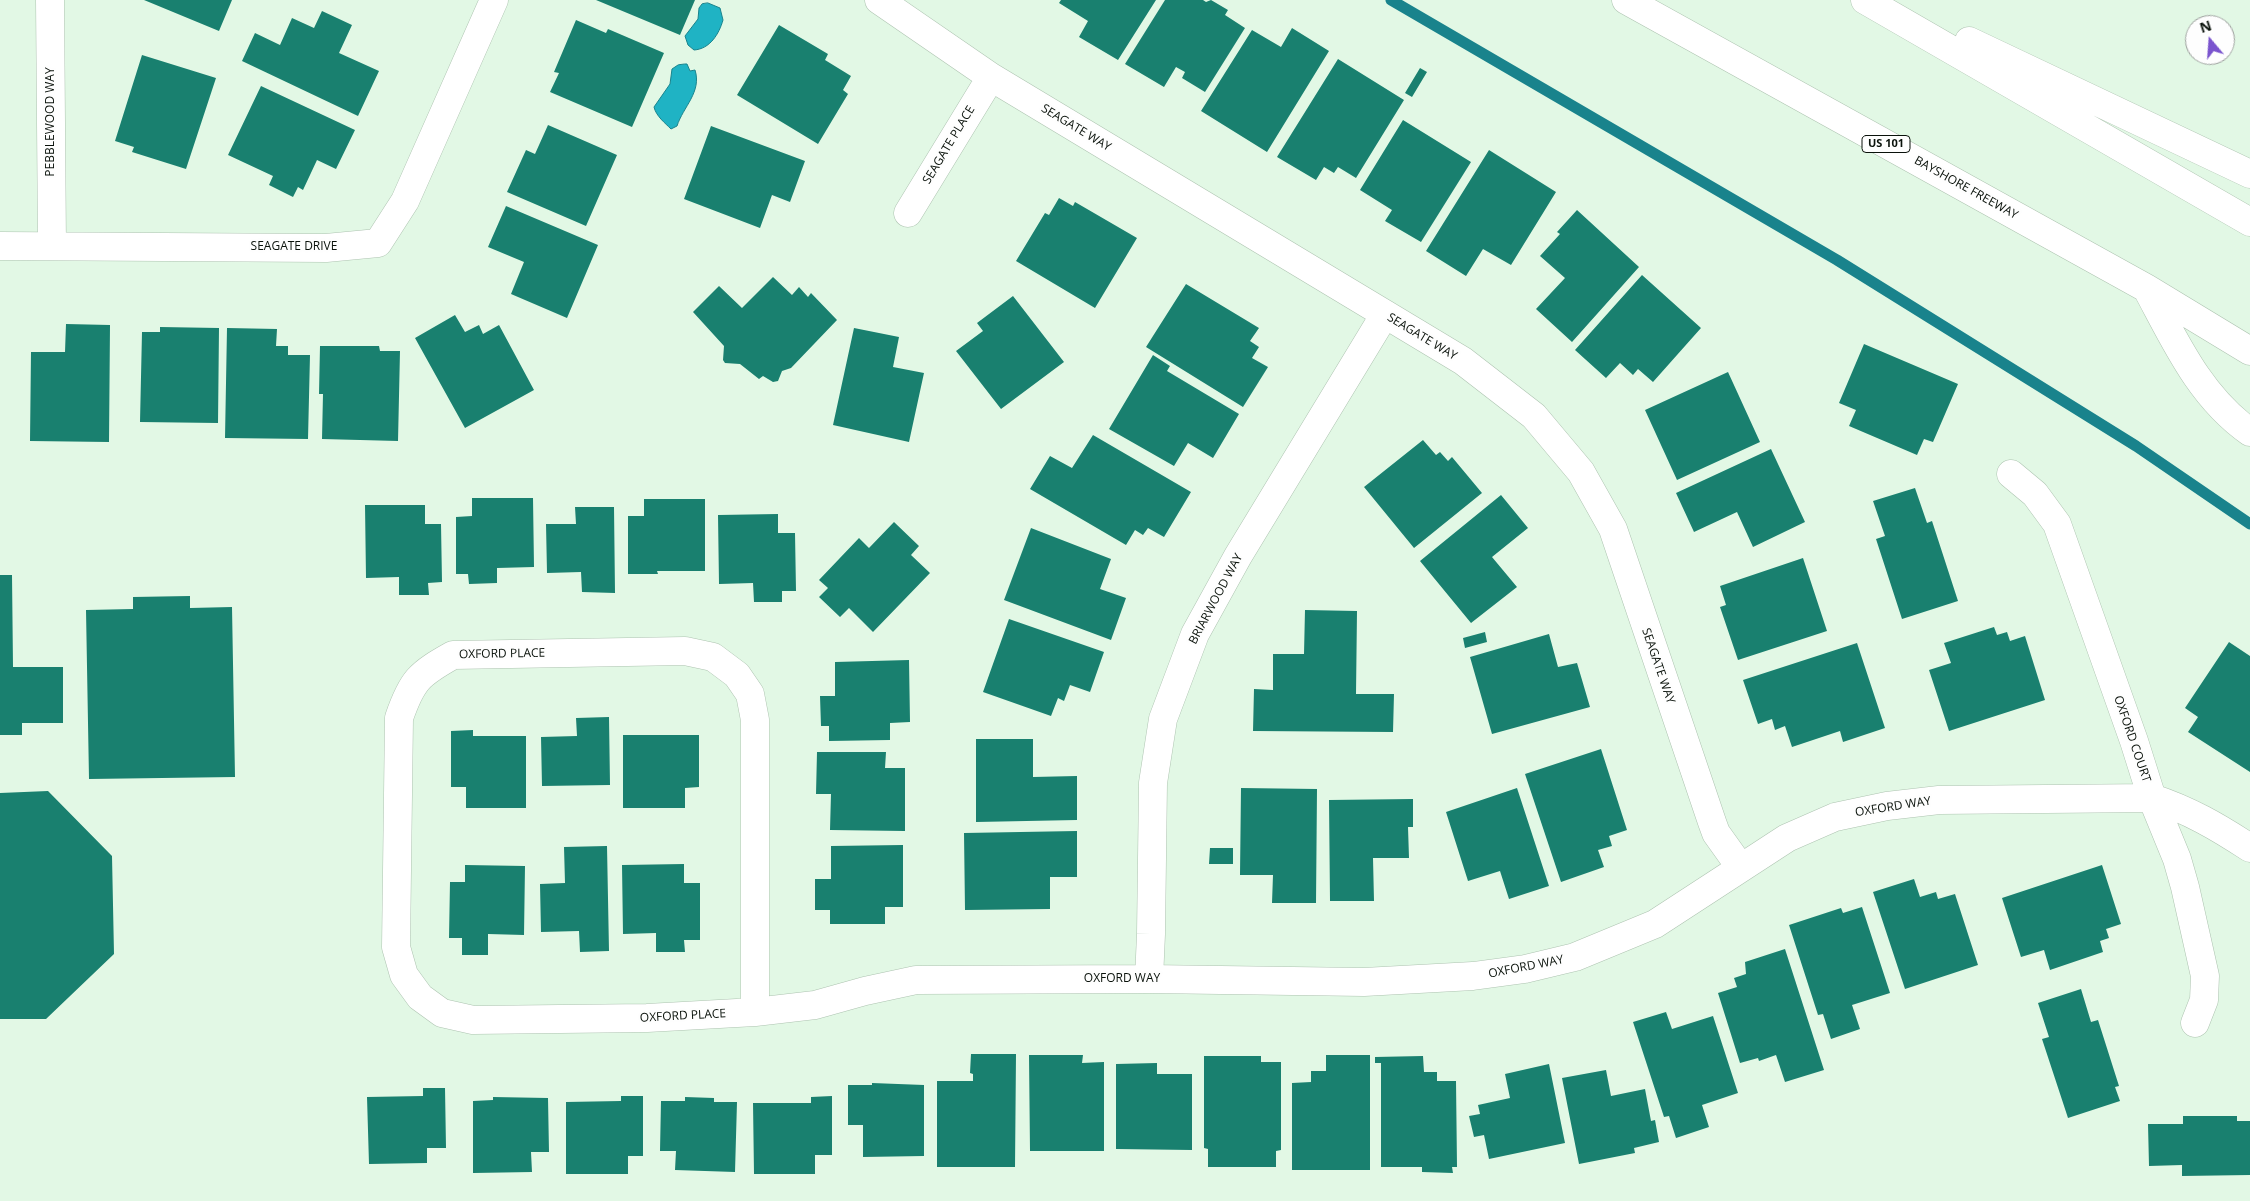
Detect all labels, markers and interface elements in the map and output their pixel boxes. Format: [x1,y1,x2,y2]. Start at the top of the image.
north arrow [2185,15,2235,65]
text: N [2197,15,2214,37]
street label: PEBBLEWOOD WAY [44,67,58,177]
street label: SEAGATE WAY [1038,102,1114,154]
street label: SEAGATE PLACE [920,103,978,187]
road number: US 101 [1862,136,1910,152]
street label: BAYSHORE FREEWAY [1912,154,2020,222]
street label: SEAGATE DRIVE [251,240,337,254]
street label: SEAGATE WAY [1384,311,1460,363]
street label: BRIARWOOD WAY [1186,551,1246,647]
street label: SEAGATE WAY [1638,626,1678,706]
street label: OXFORD PLACE [459,646,545,662]
street label: OXFORD COURT [2110,694,2154,784]
street label: OXFORD WAY [1854,794,1932,820]
street label: OXFORD WAY [1487,953,1565,981]
street label: OXFORD WAY [1084,972,1160,986]
street label: OXFORD PLACE [640,1007,726,1025]

